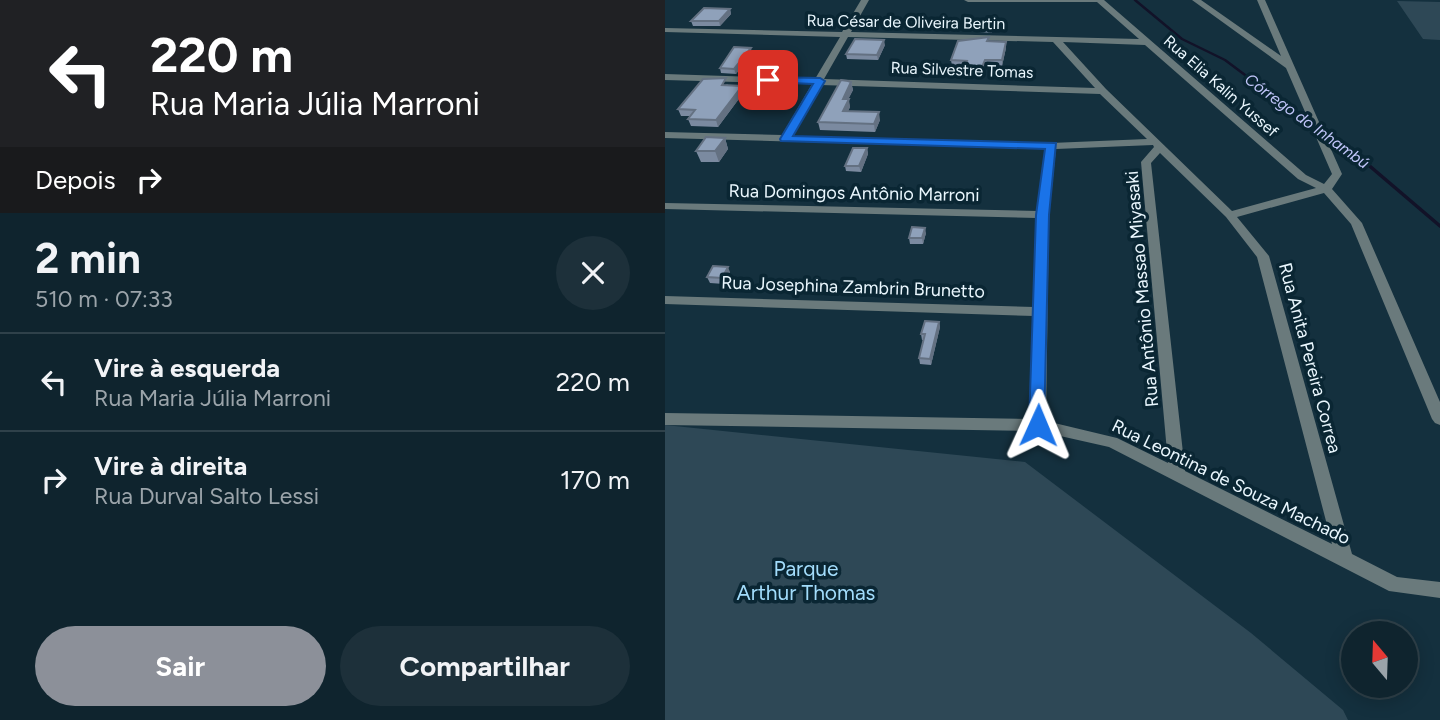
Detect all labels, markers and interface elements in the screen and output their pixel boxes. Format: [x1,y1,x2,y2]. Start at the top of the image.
street label: Rua César de Oliveira Bertin [806,11,1006,33]
text: 220 m [150,25,293,84]
icon: left [35,28,126,119]
street label: Rua Elia Kalin Yussef [1160,31,1282,141]
pin [738,50,798,110]
street label: Rua Silvestre Tomas [890,58,1034,82]
icon: arrive [749,61,787,99]
water label: Córrego do Inhambú [1241,69,1373,173]
text: Rua Maria Júlia Marroni [150,85,480,123]
icon: right [130,161,168,199]
text: Depois [35,164,116,196]
street label: Rua Antônio Massao Miyasaki [1121,170,1163,408]
street label: Rua Domingos Antônio Marroni [728,180,980,206]
text: 2 min [35,233,141,284]
button: close [556,236,630,310]
street label: Rua Anita Pereira Correa [1274,260,1346,456]
street label: Rua Josephina Zambrin Brunetto [721,271,985,303]
text: 510 m · 07:33 [35,285,173,313]
text: Vire à esquerda [94,352,280,384]
icon: left [35,363,73,401]
text: 220 m [556,366,630,398]
text: Rua Maria Júlia Marroni [94,384,331,412]
position arrow [1001,388,1075,462]
street label: Rua Leontina de Souza Machado [1108,415,1354,549]
text: Vire à direita [94,450,247,482]
icon: right [35,461,73,499]
text: 170 m [560,464,630,496]
text: Rua Durval Salto Lessi [94,482,319,510]
park label: Parque Arthur Thomas [737,556,875,605]
north arrow [1341,621,1417,698]
map controls [1341,621,1418,698]
button: Sair [35,626,326,706]
button: Compartilhar [340,626,630,706]

